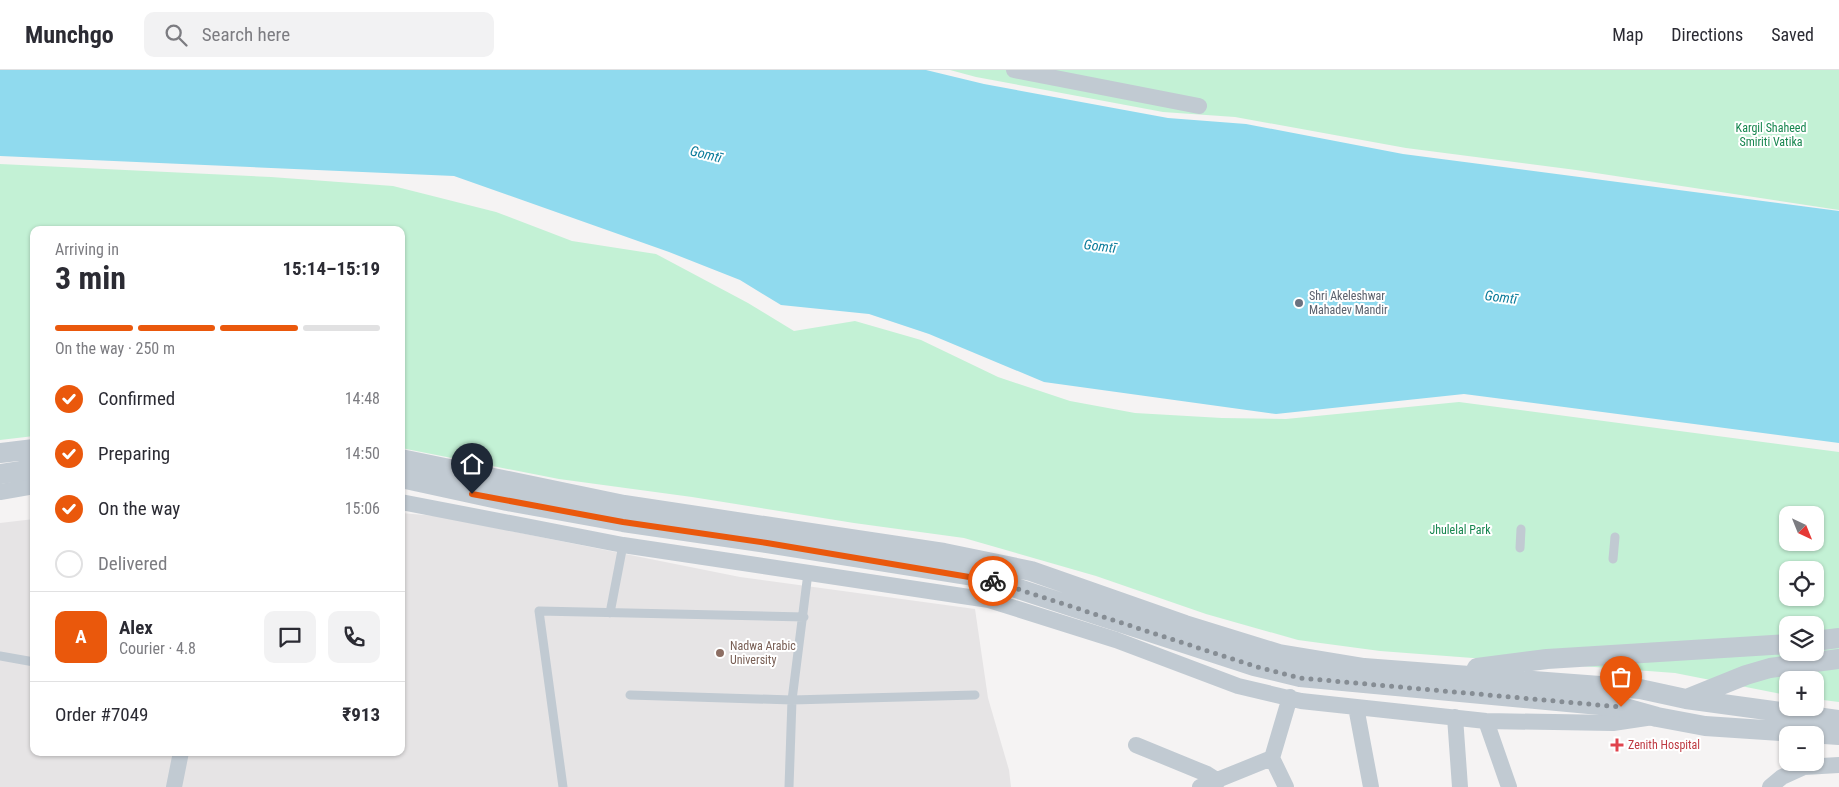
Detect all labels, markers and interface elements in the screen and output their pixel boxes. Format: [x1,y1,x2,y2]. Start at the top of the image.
search box [144,12,494,57]
text: Munchgo [25,21,114,49]
icon: search [162,21,190,49]
text: Search here [202,23,290,46]
text: Map [1612,24,1643,45]
text: Directions [1671,24,1743,45]
text: Saved [1771,24,1814,45]
park label: Kargil Shaheed Smiriti Vatika [1736,121,1806,149]
water label: Gomtī [688,142,725,166]
water label: Gomtī [1083,236,1119,256]
text: Arriving in [55,240,119,259]
text: 15:14–15:19 [282,257,380,280]
text: 3 min [55,259,126,297]
water label: Gomtī [1484,287,1520,307]
place label: Shri Akeleshwar Mahadev Mandir [1309,289,1388,317]
marker: Shri Akeleshwar Mahadev Mandir [1293,297,1305,309]
text: On the way · 250 m [55,339,175,358]
icon: check [55,385,83,413]
text: Confirmed [98,387,175,410]
text: 14:48 [345,389,380,408]
icon: check [55,440,83,468]
text: Preparing [98,442,170,465]
pin [451,443,493,494]
text: 14:50 [345,444,380,463]
icon: home [458,450,486,478]
icon: check [55,495,83,523]
text: On the way [98,497,180,520]
text: 15:06 [345,499,380,518]
north arrow [1779,506,1824,551]
map controls [1779,506,1824,771]
park label: Jhulelal Park [1429,523,1491,537]
text: Delivered [98,552,167,575]
courier [968,556,1018,606]
button: locate [1779,561,1824,606]
icon: bike [979,567,1007,595]
button: chat [264,611,316,663]
button: phone [328,611,380,663]
text: Alex [119,616,153,639]
button: layers [1779,616,1824,661]
text: A [75,625,87,648]
text: Courier · 4.8 [119,639,196,658]
place label: Nadwa Arabic University [730,639,796,667]
marker: Nadwa Arabic University [714,647,726,659]
pin [1600,656,1642,707]
icon: bag [1607,663,1635,691]
button: + [1779,671,1824,716]
text: Order #7049 [55,703,148,726]
text: ₹913 [342,703,380,726]
button: − [1779,726,1824,771]
marker: Zenith Hospital [1610,738,1624,752]
place label: Zenith Hospital [1628,738,1700,752]

